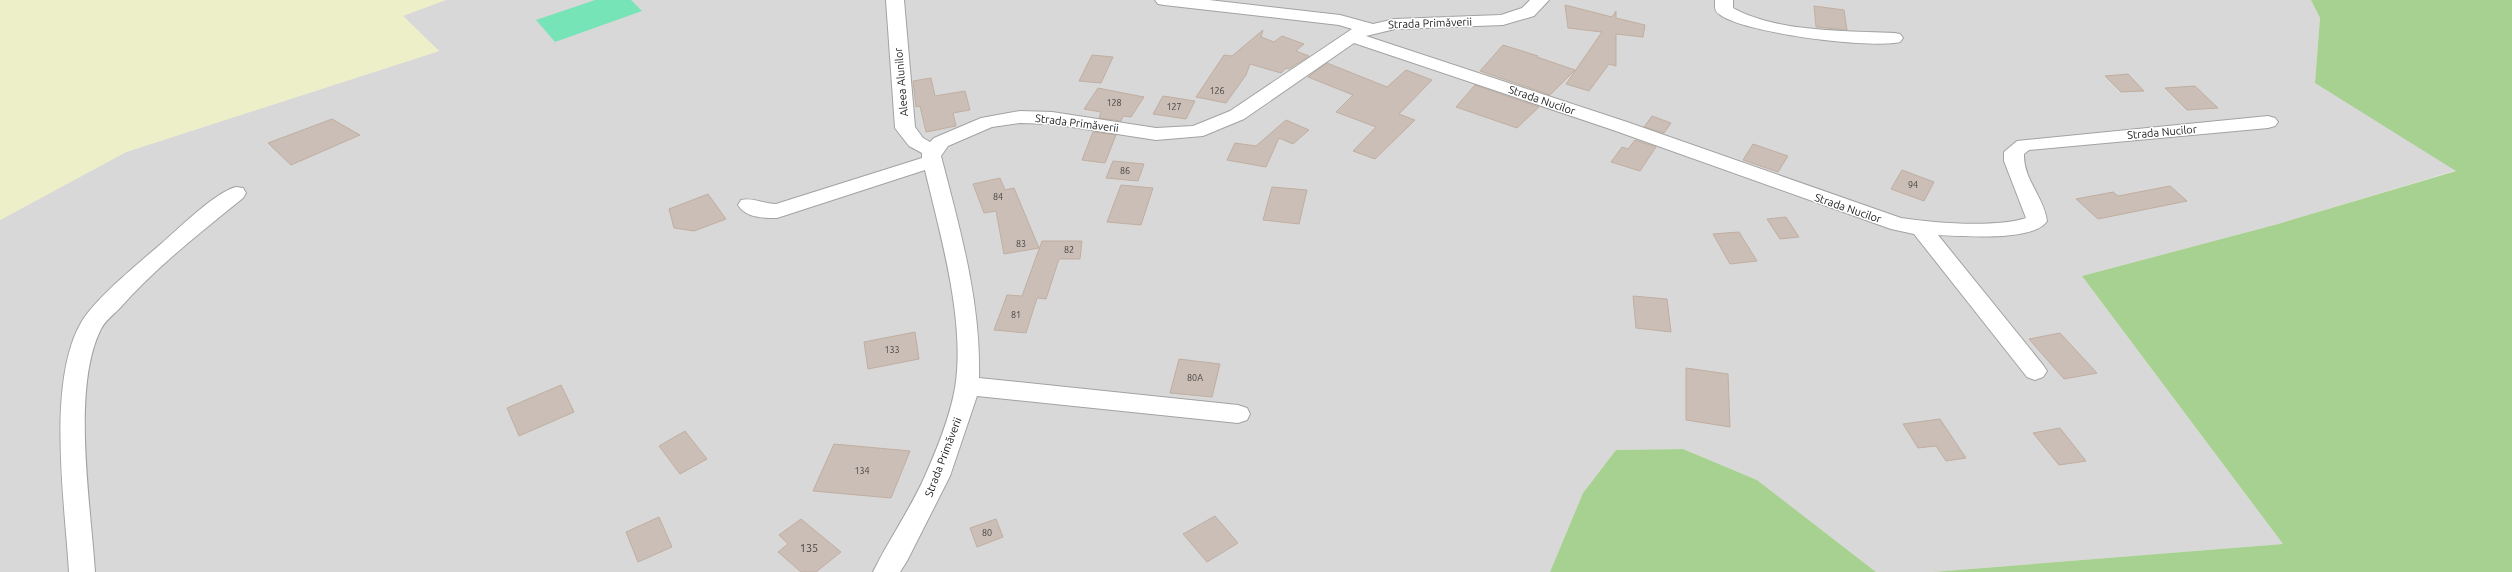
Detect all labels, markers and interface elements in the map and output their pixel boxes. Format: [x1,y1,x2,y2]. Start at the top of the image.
street label: Strada Primăverii [1388,16,1472,30]
street label: Aleea Alunilor [892,46,910,117]
street label: Strada Nucilor [1507,83,1578,117]
house number: 126 [1209,86,1225,96]
house number: 128 [1106,98,1122,108]
house number: 127 [1166,102,1182,112]
street label: Strada Primăverii [1035,112,1119,134]
street label: Strada Nucilor [2127,123,2198,141]
house number: 86 [1120,166,1130,176]
house number: 94 [1908,180,1918,190]
street label: Strada Nucilor [1813,191,1884,225]
house number: 84 [993,192,1003,202]
house number: 83 [1016,239,1026,249]
house number: 82 [1064,245,1074,255]
house number: 81 [1011,310,1021,320]
house number: 133 [884,345,900,355]
house number: 80A [1187,373,1203,383]
street label: Strada Primăverii [922,416,964,498]
house number: 134 [854,466,870,476]
house number: 80 [982,528,992,538]
house number: 135 [800,542,818,554]

